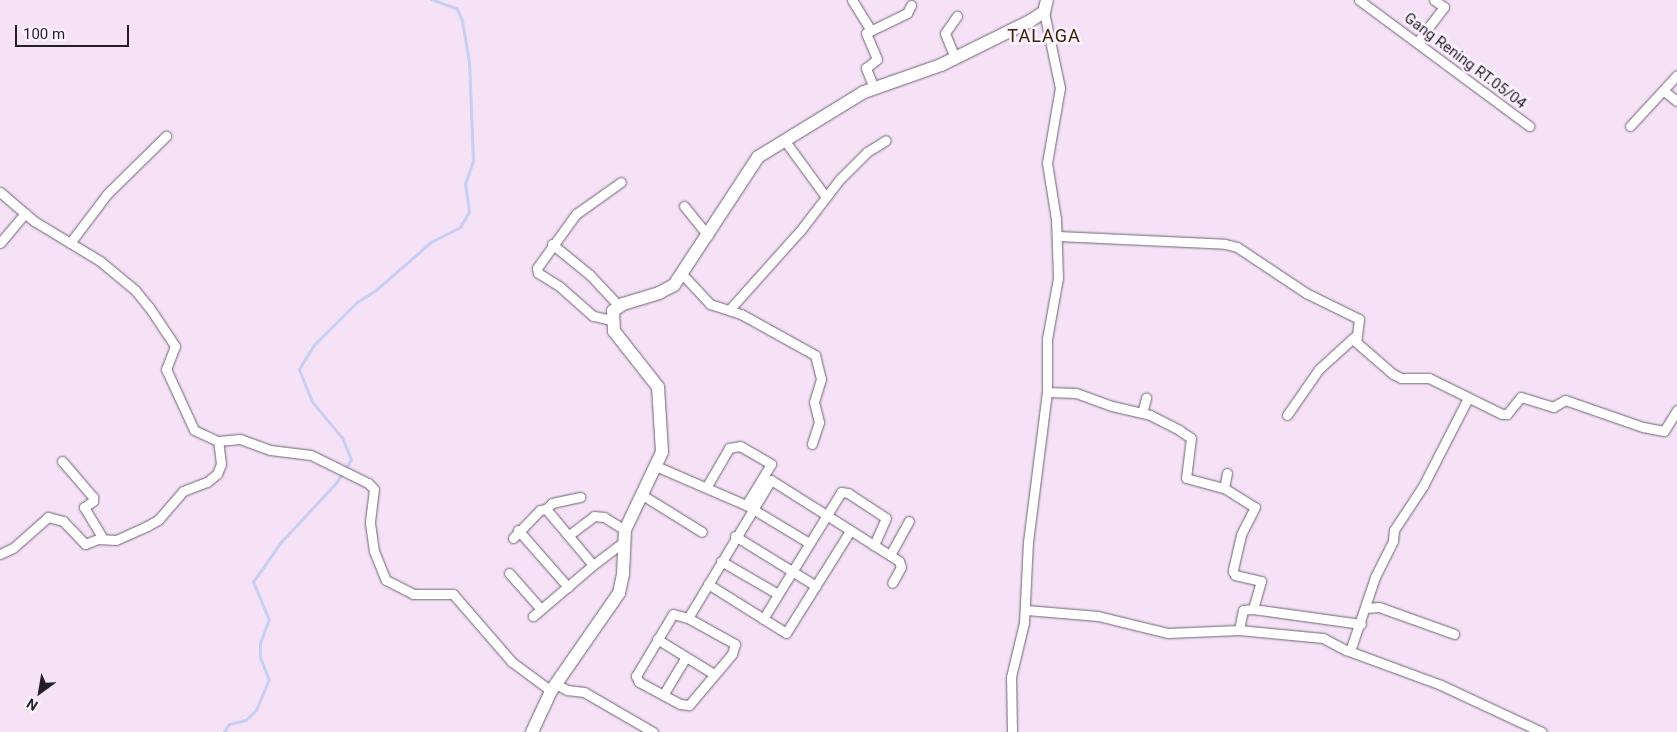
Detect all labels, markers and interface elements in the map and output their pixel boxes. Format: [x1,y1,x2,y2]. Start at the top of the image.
street label: Gang Rening RT.05/04 [1400,9,1530,113]
scale bar [18,15,131,47]
text: 100 m [23,25,65,43]
district label: TALAGA [1007,25,1081,47]
north arrow [15,667,65,717]
text: N [24,695,40,714]

